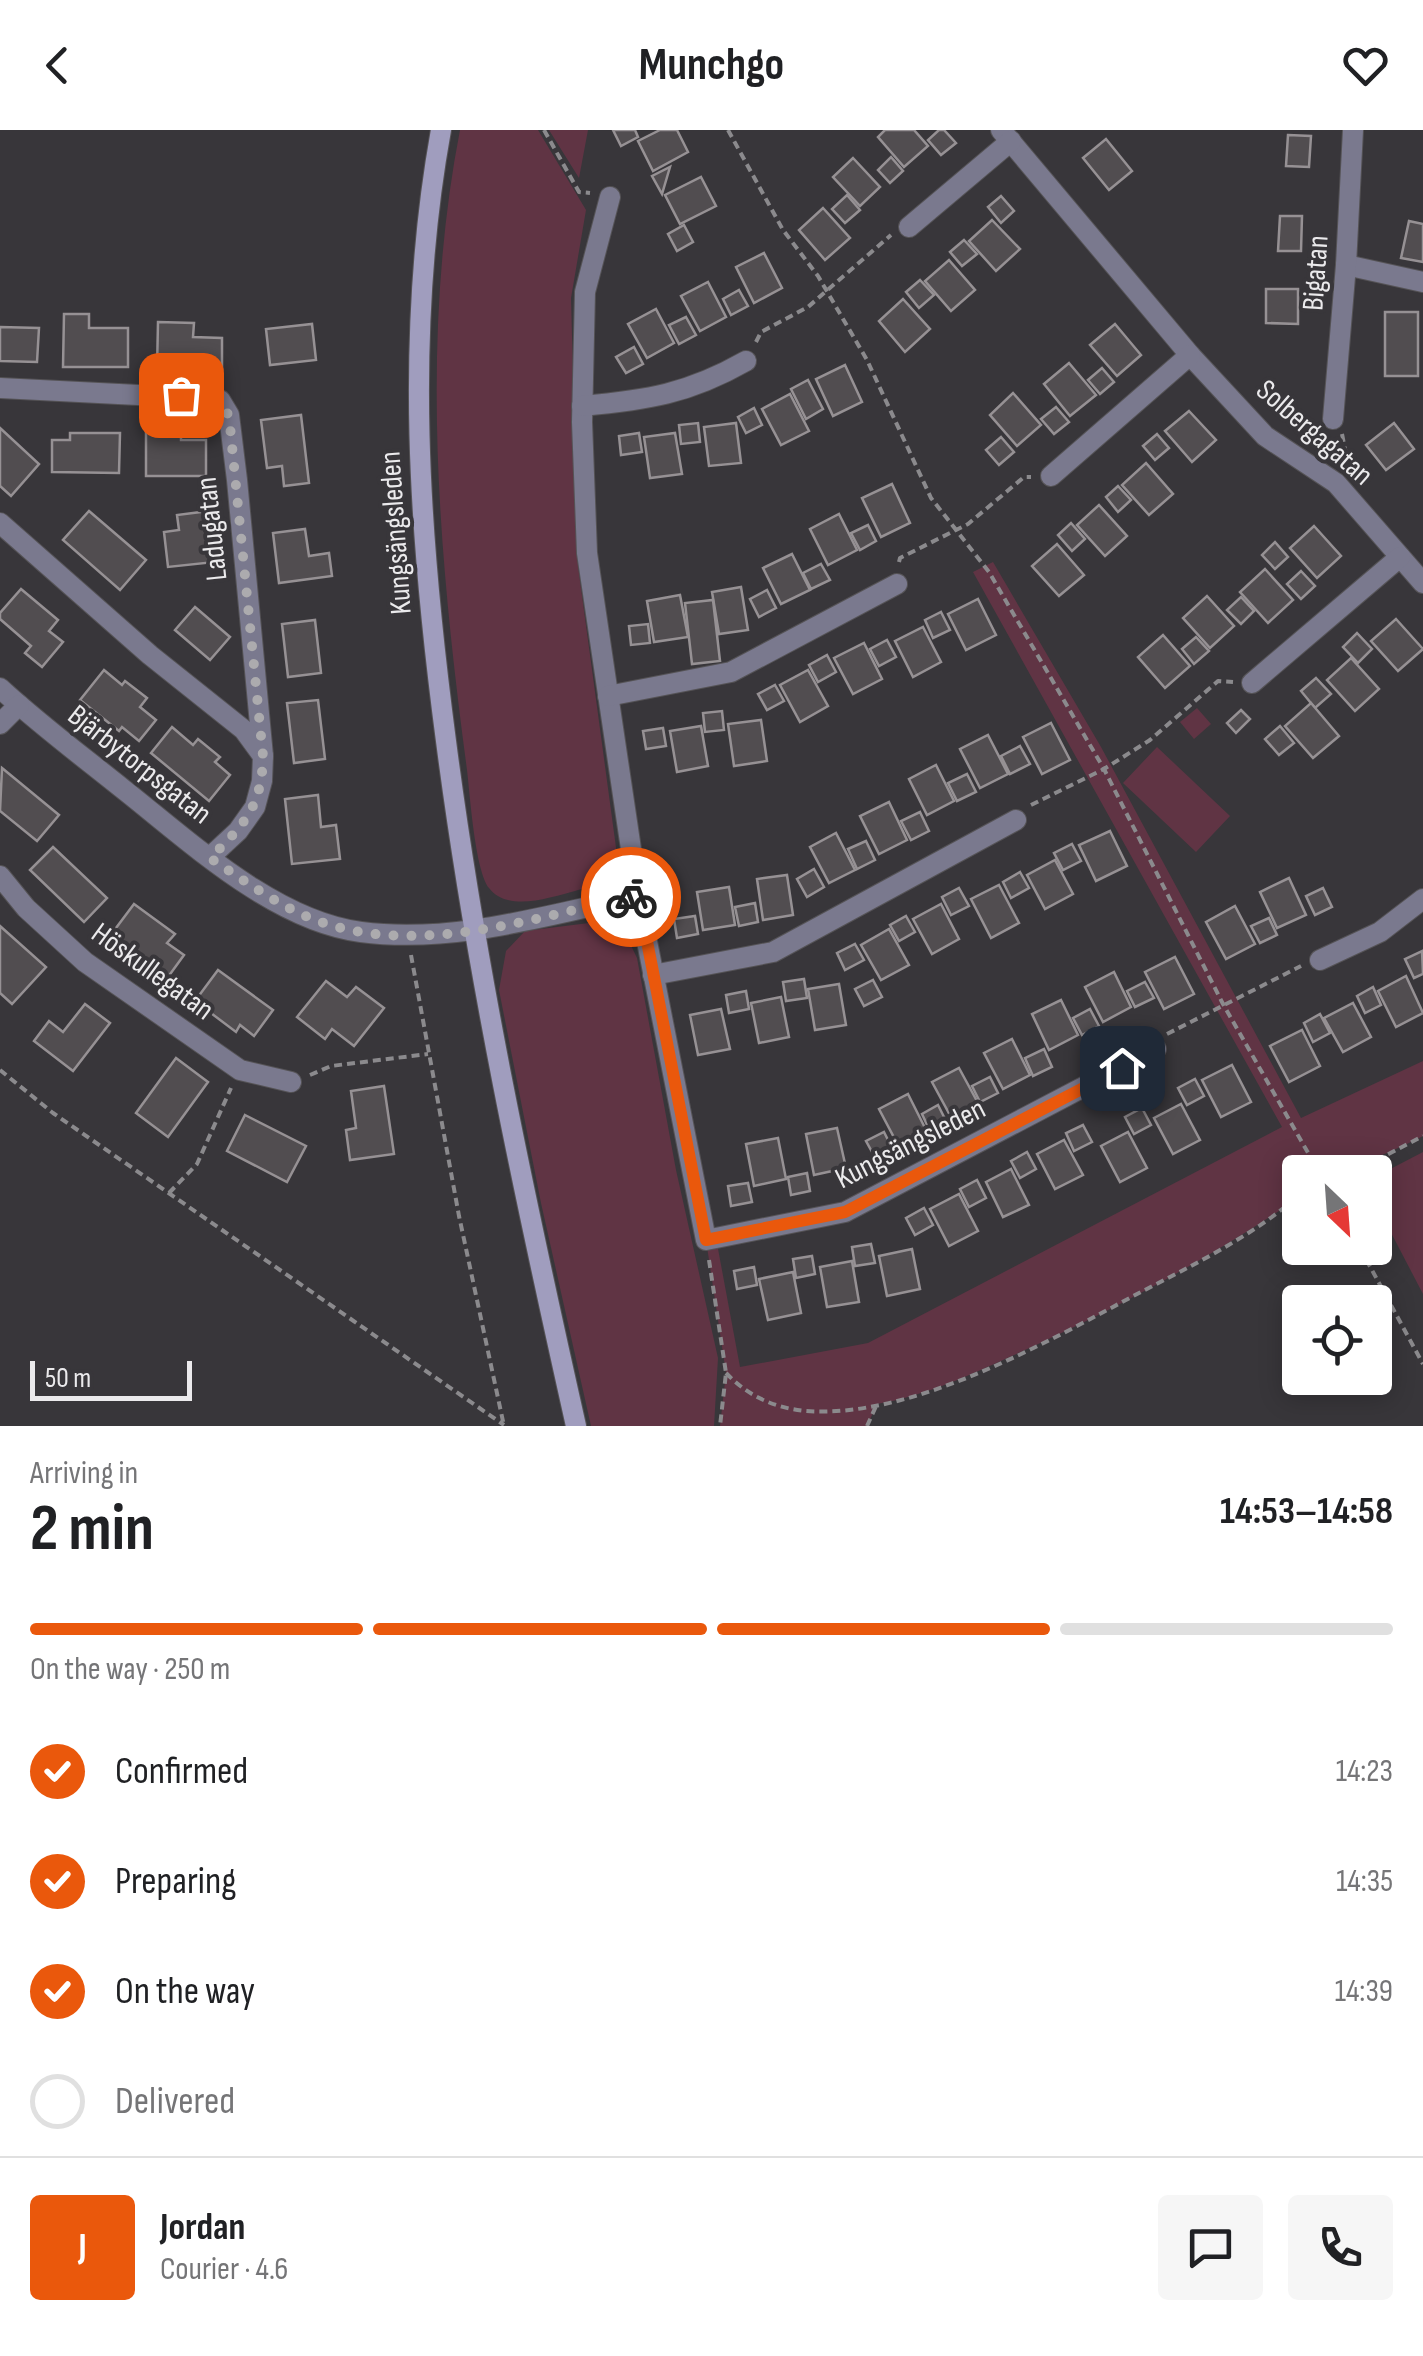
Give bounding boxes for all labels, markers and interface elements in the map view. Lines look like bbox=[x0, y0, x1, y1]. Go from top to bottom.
icon: back bbox=[30, 38, 85, 93]
text: Munchgo bbox=[639, 38, 784, 93]
icon: heart bbox=[1338, 38, 1393, 93]
street label: Bigatan bbox=[1295, 234, 1337, 312]
pin bbox=[139, 353, 224, 438]
icon: bag bbox=[154, 368, 209, 423]
street label: Solbergagatan bbox=[1249, 372, 1380, 493]
street label: Kungsängsleden bbox=[372, 450, 420, 616]
street label: Ladugatan bbox=[189, 475, 235, 583]
street label: Bjärbytorpsgatan bbox=[60, 698, 218, 832]
courier bbox=[581, 847, 681, 947]
icon: bike bbox=[604, 870, 659, 925]
street label: Höskullegatan bbox=[84, 915, 221, 1028]
pin bbox=[1080, 1026, 1165, 1111]
icon: home bbox=[1095, 1041, 1150, 1096]
street label: Kungsängsleden bbox=[829, 1091, 991, 1197]
north arrow bbox=[1282, 1155, 1392, 1265]
map controls bbox=[1282, 1155, 1392, 1395]
button: locate bbox=[1282, 1285, 1392, 1395]
scale bar bbox=[30, 1356, 192, 1400]
text: 50 m bbox=[45, 1362, 91, 1395]
text: Arriving in bbox=[30, 1454, 138, 1493]
text: 14:53–14:58 bbox=[1220, 1489, 1393, 1534]
text: 2 min bbox=[30, 1491, 154, 1569]
text: On the way · 250 m bbox=[30, 1650, 230, 1689]
icon: check bbox=[30, 1744, 85, 1799]
text: Confirmed bbox=[115, 1749, 248, 1794]
text: 14:23 bbox=[1336, 1752, 1393, 1791]
icon: check bbox=[30, 1854, 85, 1909]
text: Preparing bbox=[115, 1859, 236, 1904]
text: 14:35 bbox=[1336, 1862, 1393, 1901]
icon: check bbox=[30, 1964, 85, 2019]
text: On the way bbox=[115, 1969, 255, 2014]
text: 14:39 bbox=[1335, 1972, 1393, 2011]
text: Delivered bbox=[115, 2079, 235, 2124]
button: chat bbox=[1158, 2195, 1263, 2300]
button: phone bbox=[1288, 2195, 1393, 2300]
text: Jordan bbox=[160, 2205, 245, 2250]
text: J bbox=[78, 2225, 87, 2270]
text: Courier · 4.6 bbox=[160, 2250, 288, 2289]

